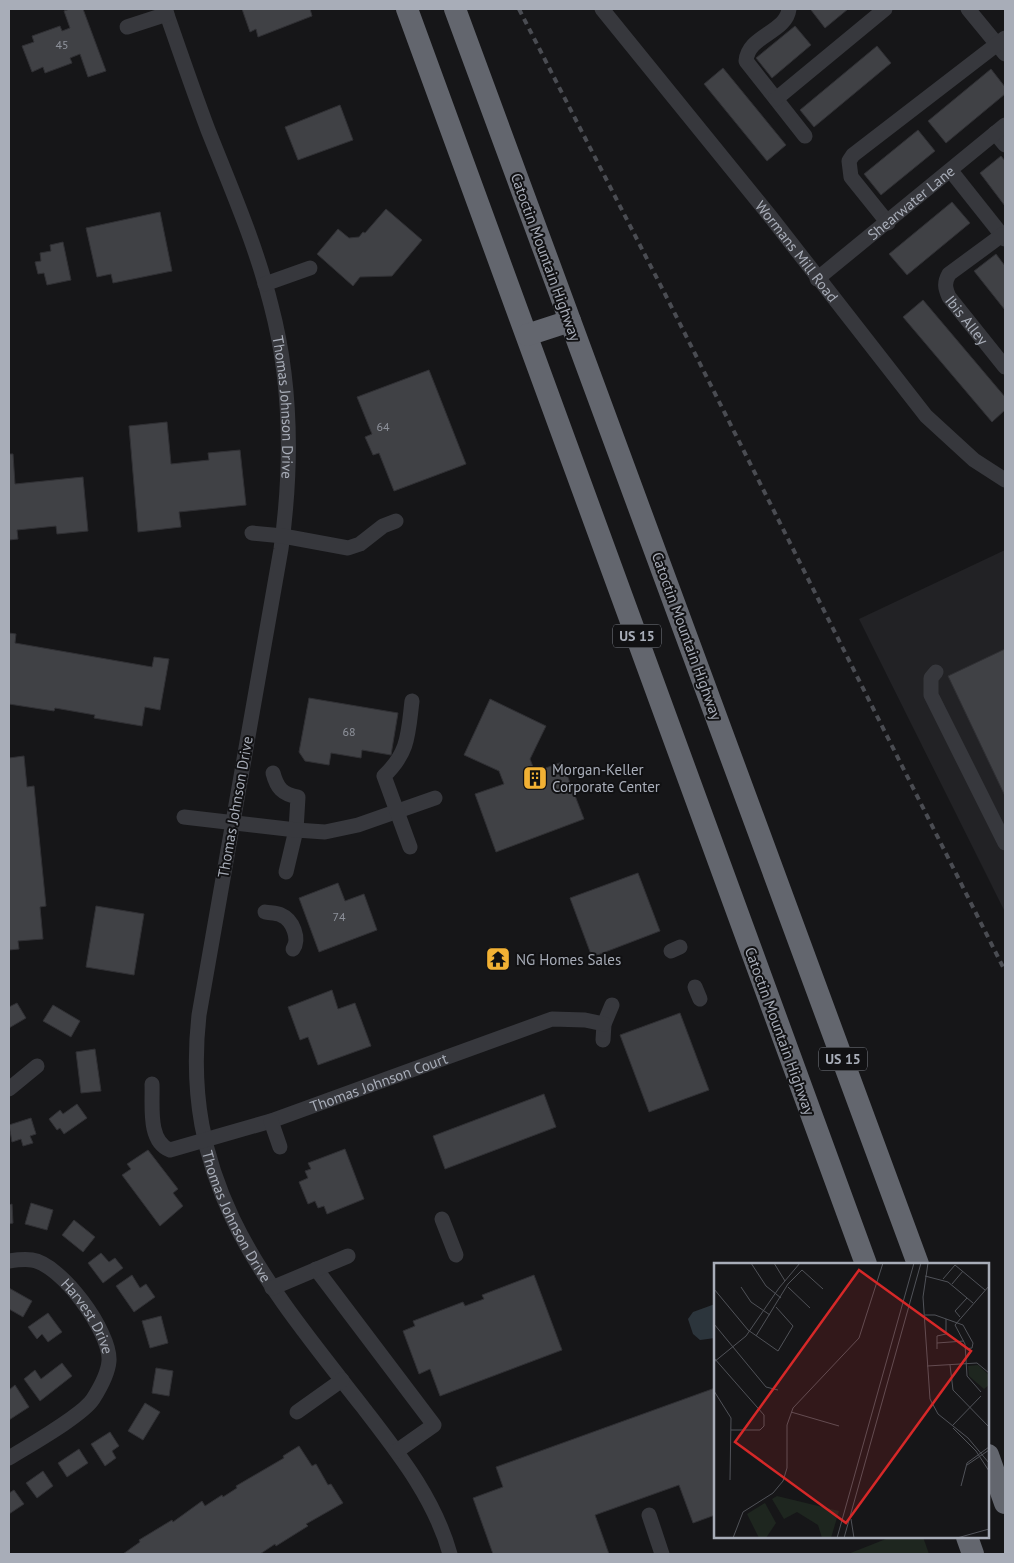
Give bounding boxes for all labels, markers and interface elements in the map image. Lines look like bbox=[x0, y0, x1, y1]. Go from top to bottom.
house number: 45 bbox=[55, 37, 69, 52]
street label: Shearwater Lane bbox=[863, 161, 958, 244]
street label: Catoctin Mountain Highway bbox=[507, 170, 585, 344]
street label: Wormans Mill Road bbox=[752, 196, 843, 306]
street label: Ibis Alley bbox=[942, 291, 993, 348]
street label: Thomas Johnson Drive bbox=[269, 334, 298, 479]
house number: 64 bbox=[376, 419, 390, 434]
street label: Catoctin Mountain Highway bbox=[648, 549, 726, 723]
road number: US 15 bbox=[613, 624, 661, 648]
house number: 68 bbox=[342, 724, 356, 739]
street label: Thomas Johnson Drive bbox=[213, 735, 257, 879]
place label: Morgan-Keller Corporate Center bbox=[552, 760, 660, 796]
building icon: Morgan-Keller Corporate Center bbox=[522, 765, 548, 791]
house number: 74 bbox=[332, 909, 346, 924]
street label: Catoctin Mountain Highway bbox=[741, 944, 819, 1118]
temple icon: NG Homes Sales bbox=[485, 946, 511, 972]
place label: NG Homes Sales bbox=[516, 950, 621, 969]
street label: Thomas Johnson Court bbox=[307, 1048, 450, 1116]
road number: US 15 bbox=[819, 1048, 867, 1070]
street label: Thomas Johnson Drive bbox=[198, 1148, 276, 1285]
inset map bbox=[714, 1263, 989, 1538]
street label: Harvest Drive bbox=[57, 1274, 118, 1356]

